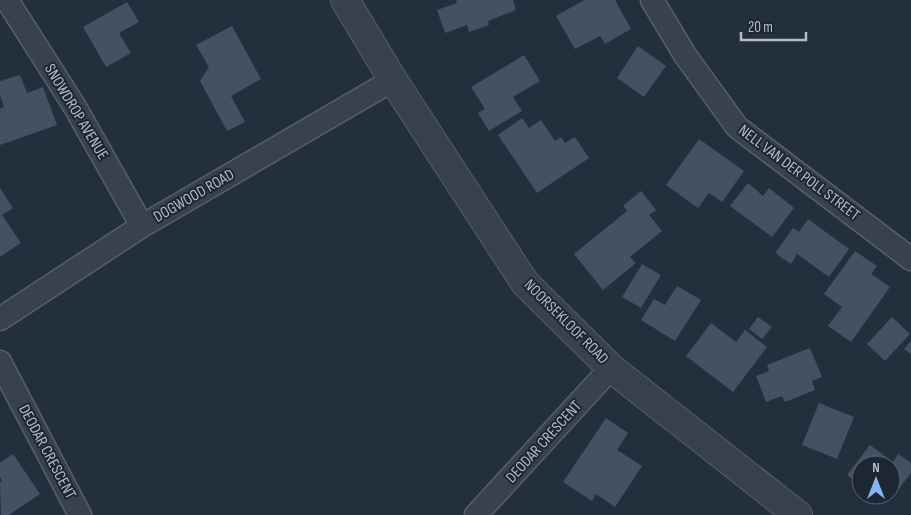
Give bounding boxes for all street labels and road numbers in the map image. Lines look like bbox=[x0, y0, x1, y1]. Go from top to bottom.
street label: SNOWDROP AVENUE bbox=[40, 61, 112, 163]
street label: NELL VAN DER POLL STREET bbox=[735, 121, 864, 225]
street label: DOGWOOD ROAD bbox=[150, 165, 238, 227]
street label: NOORSEKLOOF ROAD bbox=[520, 276, 612, 368]
street label: DEODAR CRESCENT bbox=[502, 397, 586, 487]
street label: DEODAR CRESCENT bbox=[14, 402, 80, 503]

